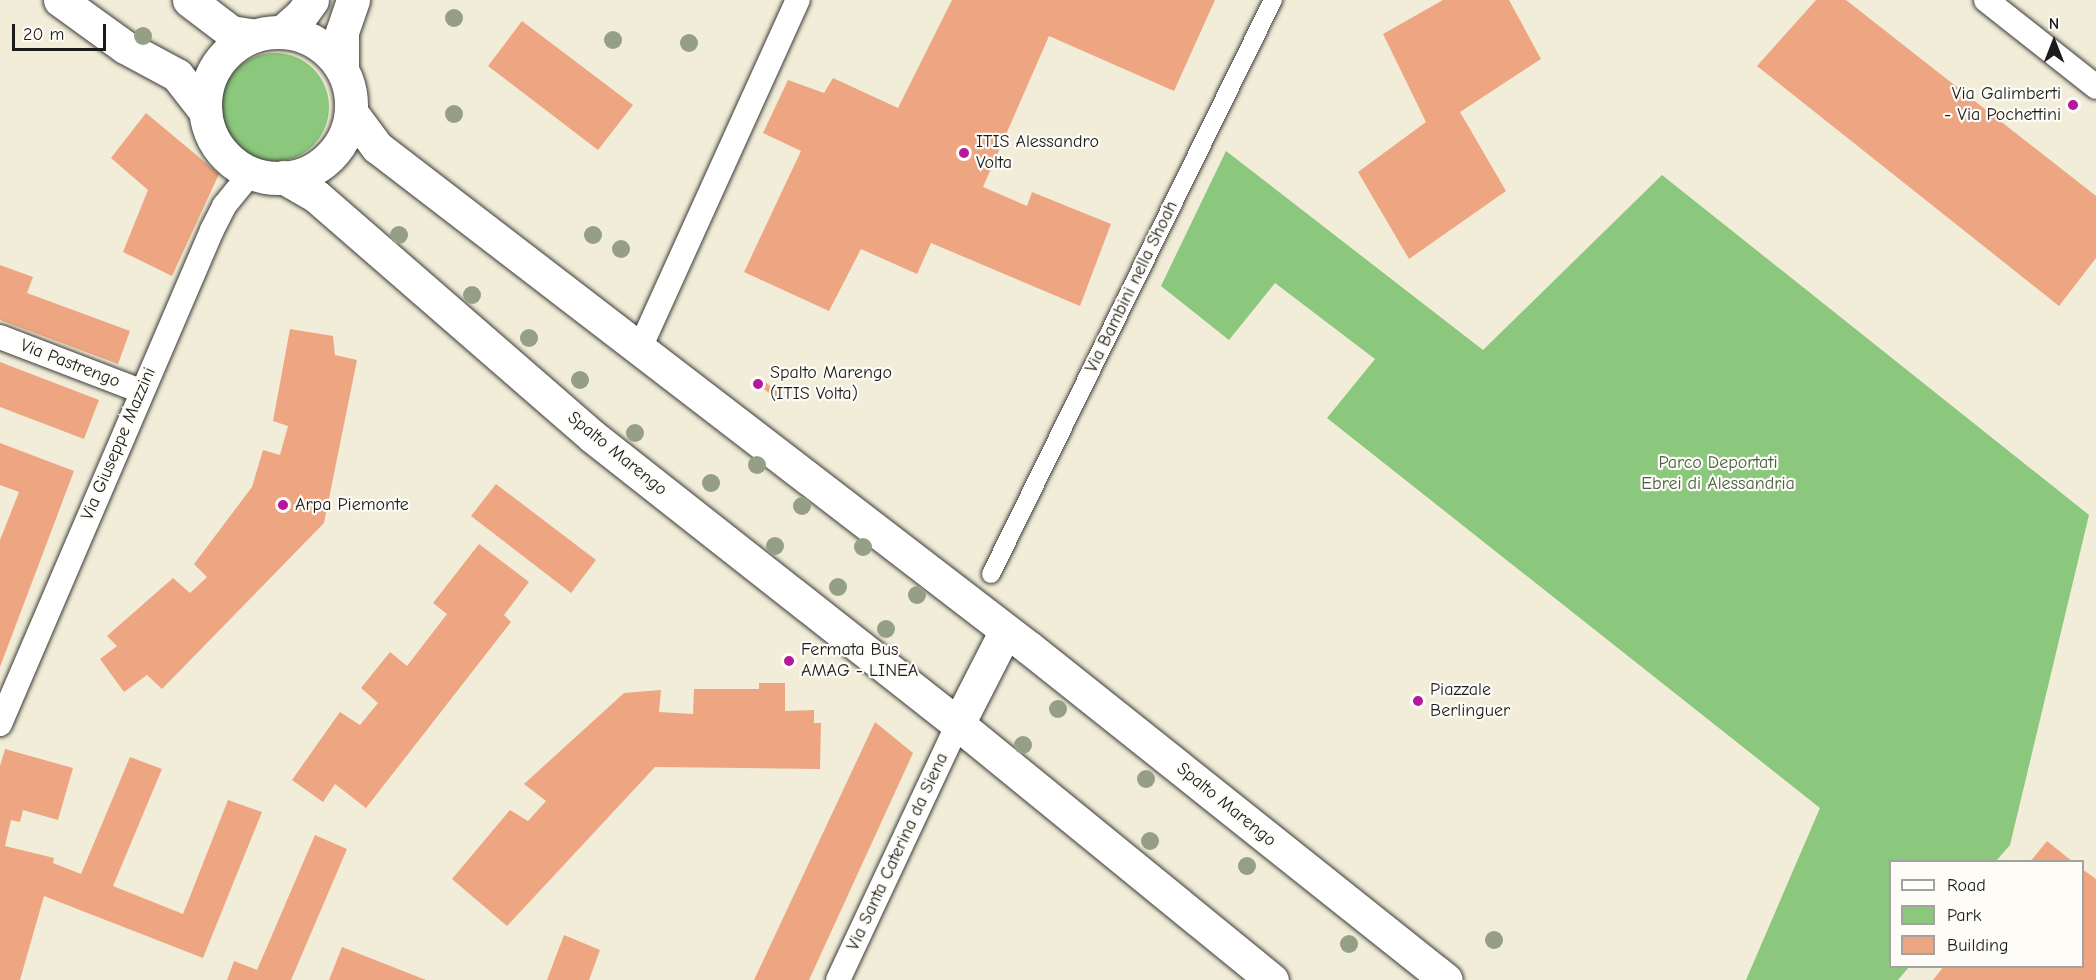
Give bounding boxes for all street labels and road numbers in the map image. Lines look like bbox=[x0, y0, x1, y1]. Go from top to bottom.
street label: Via Bambini nella Shoah bbox=[1081, 198, 1183, 376]
street label: Via Pastrengo bbox=[17, 335, 123, 393]
street label: Via Giuseppe Mazzini bbox=[77, 364, 161, 524]
street label: Spalto Marengo bbox=[563, 407, 671, 501]
street label: Via Santa Caterina da Siena bbox=[843, 750, 953, 954]
street label: Spalto Marengo bbox=[1172, 758, 1280, 852]

